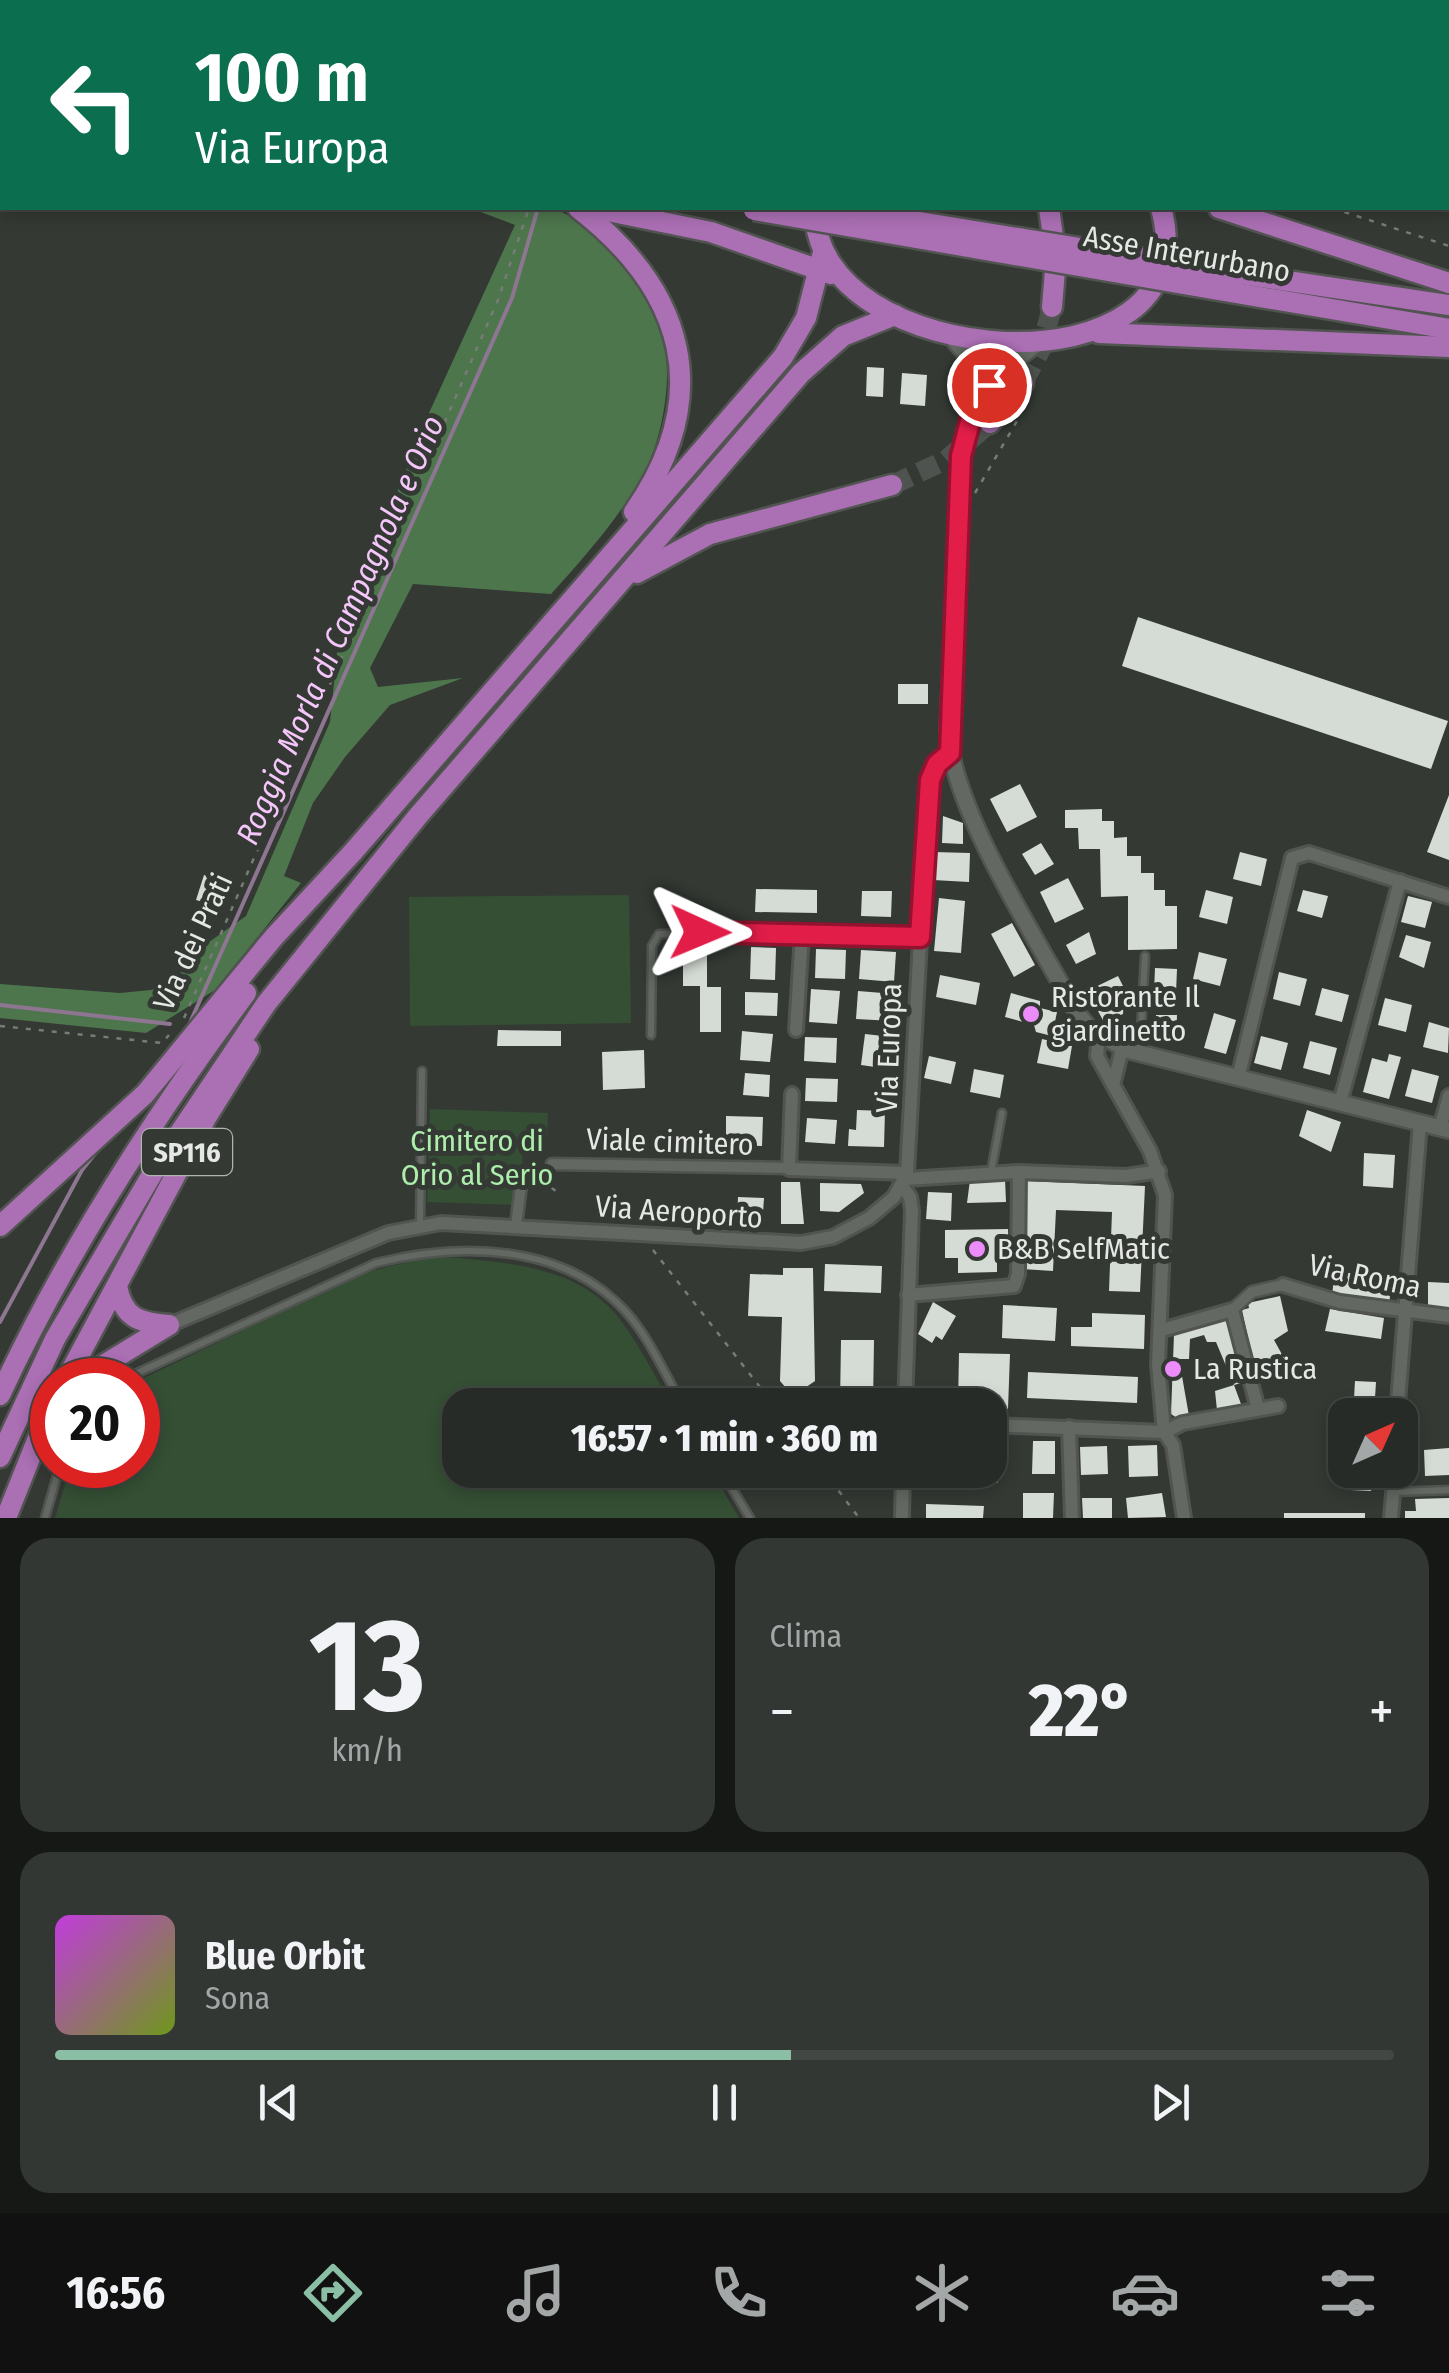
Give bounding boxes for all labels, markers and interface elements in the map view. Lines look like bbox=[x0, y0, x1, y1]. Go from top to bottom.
text: 100 m bbox=[195, 36, 369, 120]
icon: left bbox=[30, 40, 160, 170]
text: Via Europa bbox=[195, 121, 390, 175]
street label: Asse Interurbano bbox=[1081, 218, 1293, 290]
pin bbox=[947, 343, 1032, 428]
icon: arrive bbox=[962, 358, 1017, 413]
water label: Roggia Morla di Campagnola e Orio bbox=[228, 410, 452, 850]
street label: Via dei Prati bbox=[146, 868, 240, 1016]
position arrow bbox=[648, 880, 752, 984]
place label: Ristorante Il giardinetto bbox=[1051, 979, 1200, 1049]
street label: Via Europa bbox=[869, 983, 909, 1113]
marker: Ristorante Il giardinetto bbox=[1020, 1003, 1042, 1025]
street label: Viale cimitero bbox=[586, 1121, 754, 1163]
park label: Cimitero di Orio al Serio bbox=[401, 1123, 553, 1193]
road number: SP116 bbox=[142, 1129, 232, 1175]
street label: Via Aeroporto bbox=[594, 1188, 764, 1236]
place label: B&B SelfMatic bbox=[997, 1231, 1170, 1267]
marker: B&B SelfMatic bbox=[966, 1238, 988, 1260]
street label: Via Roma bbox=[1305, 1247, 1425, 1305]
place label: La Rustica bbox=[1193, 1351, 1317, 1387]
speed limit sign: 20 bbox=[30, 1358, 160, 1488]
marker: La Rustica bbox=[1162, 1358, 1184, 1380]
north arrow bbox=[1328, 1398, 1418, 1488]
map controls bbox=[1328, 1398, 1418, 1488]
text: 16:57 · 1 min · 360 m bbox=[571, 1415, 878, 1461]
text: 13 bbox=[309, 1588, 425, 1744]
text: Clima bbox=[770, 1617, 842, 1655]
text: 22° bbox=[1029, 1666, 1134, 1756]
text: − bbox=[770, 1679, 794, 1745]
text: + bbox=[1369, 1679, 1394, 1745]
text: km/h bbox=[332, 1731, 403, 1769]
text: Blue Orbit bbox=[205, 1933, 365, 1979]
text: Sona bbox=[205, 1979, 270, 2017]
icon: previous bbox=[251, 2075, 306, 2130]
icon: pause bbox=[697, 2075, 752, 2130]
icon: next bbox=[1143, 2075, 1198, 2130]
icon: directions bbox=[298, 2258, 368, 2328]
icon: music bbox=[501, 2258, 571, 2328]
icon: phone bbox=[704, 2258, 774, 2328]
icon: climate bbox=[907, 2258, 977, 2328]
icon: car bbox=[1110, 2258, 1180, 2328]
icon: filters bbox=[1313, 2258, 1383, 2328]
text: 16:56 bbox=[66, 2266, 165, 2320]

